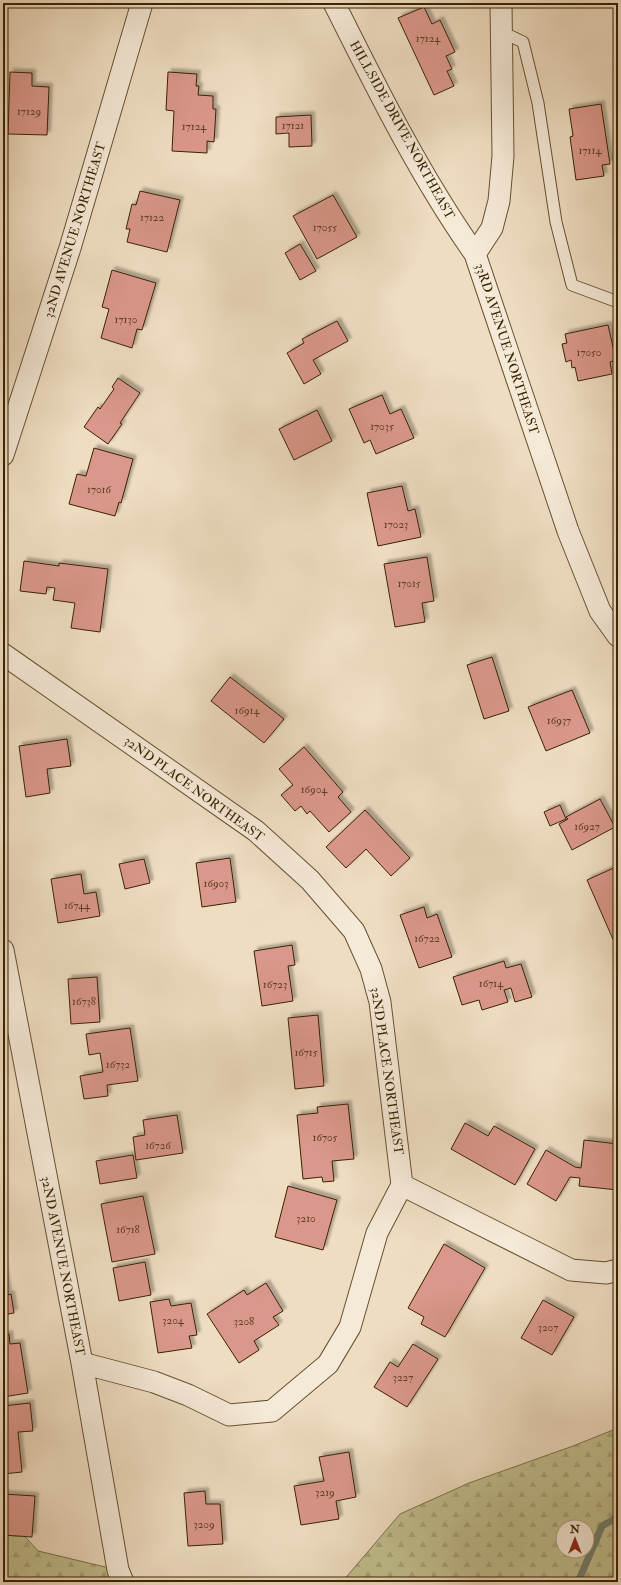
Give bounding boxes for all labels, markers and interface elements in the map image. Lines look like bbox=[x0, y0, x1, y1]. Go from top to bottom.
house number: 17124 bbox=[416, 32, 441, 45]
street label: HILLSIDE DRIVE NORTHEAST bbox=[346, 38, 458, 222]
house number: 17129 bbox=[17, 105, 41, 118]
house number: 17121 bbox=[282, 119, 304, 132]
house number: 17124 bbox=[182, 120, 207, 133]
street label: 32ND AVENUE NORTHEAST bbox=[41, 140, 109, 320]
house number: 17114 bbox=[579, 144, 602, 157]
house number: 17122 bbox=[140, 211, 164, 224]
house number: 17055 bbox=[313, 221, 337, 234]
street label: 33RD AVENUE NORTHEAST bbox=[472, 261, 542, 437]
house number: 17130 bbox=[115, 313, 138, 326]
house number: 17050 bbox=[577, 346, 602, 359]
house number: 17035 bbox=[370, 420, 394, 433]
house number: 17016 bbox=[87, 483, 112, 496]
house number: 17023 bbox=[384, 518, 408, 531]
house number: 17015 bbox=[397, 577, 421, 590]
house number: 16914 bbox=[235, 704, 261, 717]
house number: 16937 bbox=[547, 714, 571, 727]
street label: 32ND PLACE NORTHEAST bbox=[121, 733, 267, 845]
house number: 16904 bbox=[301, 783, 328, 796]
house number: 16927 bbox=[574, 820, 600, 833]
house number: 16903 bbox=[204, 877, 228, 890]
house number: 16744 bbox=[64, 899, 91, 912]
house number: 16722 bbox=[414, 932, 440, 945]
house number: 16714 bbox=[479, 977, 504, 990]
house number: 16723 bbox=[263, 978, 287, 991]
street label: 32ND PLACE NORTHEAST bbox=[367, 986, 407, 1156]
house number: 16738 bbox=[72, 995, 96, 1008]
house number: 16715 bbox=[294, 1046, 318, 1059]
house number: 16732 bbox=[106, 1058, 131, 1071]
house number: 16705 bbox=[313, 1131, 338, 1144]
house number: 16726 bbox=[145, 1139, 172, 1152]
street label: 32ND AVENUE NORTHEAST bbox=[38, 1175, 88, 1358]
house number: 3210 bbox=[296, 1212, 316, 1225]
house number: 16718 bbox=[116, 1223, 140, 1236]
house number: 3204 bbox=[162, 1314, 185, 1327]
house number: 3208 bbox=[234, 1315, 254, 1328]
house number: 3207 bbox=[538, 1321, 558, 1334]
house number: 3227 bbox=[393, 1371, 413, 1384]
house number: 3219 bbox=[315, 1486, 335, 1499]
house number: 3209 bbox=[193, 1518, 215, 1531]
north arrow bbox=[555, 1519, 595, 1559]
text: N bbox=[569, 1523, 581, 1536]

